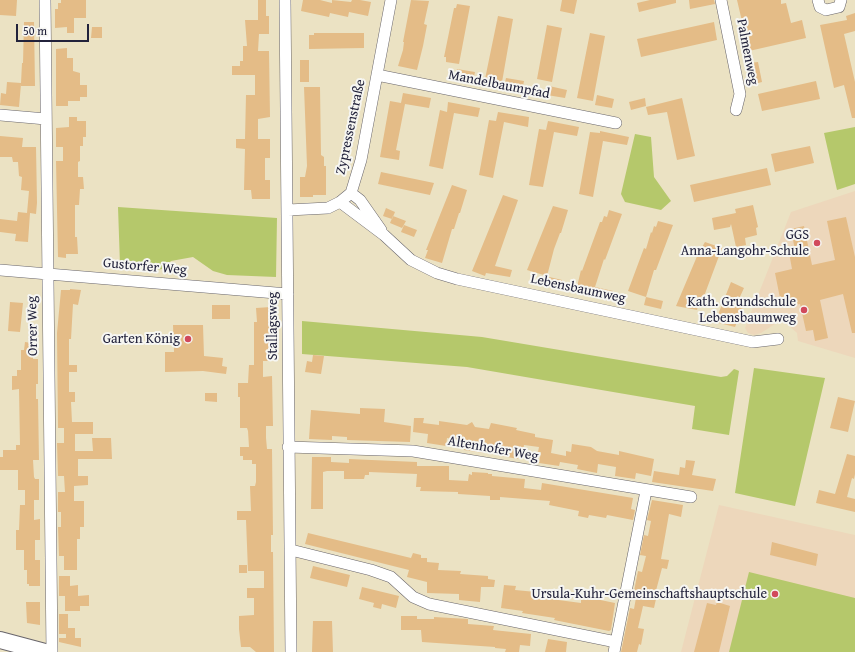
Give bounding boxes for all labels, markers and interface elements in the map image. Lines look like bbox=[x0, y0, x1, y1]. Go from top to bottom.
scale bar bbox=[18, 16, 91, 42]
street label: Palmenweg bbox=[732, 17, 762, 87]
text: 50 m bbox=[23, 22, 47, 39]
street label: Mandelbaumpfad bbox=[447, 67, 551, 103]
street label: Zypressenstraße bbox=[333, 78, 369, 176]
place label: GGS Anna-Langohr-Schule bbox=[681, 227, 809, 260]
marker: GGS Anna-Langohr-Schule bbox=[812, 238, 822, 248]
street label: Gustorfer Weg bbox=[102, 255, 188, 279]
street label: Lebensbaumweg bbox=[529, 271, 627, 307]
street label: Stallagsweg bbox=[265, 292, 281, 360]
place label: Kath. Grundschule Lebensbaumweg bbox=[687, 294, 796, 326]
street label: Orrer Weg bbox=[24, 296, 42, 356]
marker: Kath. Grundschule Lebensbaumweg bbox=[799, 305, 809, 315]
place label: Garten König bbox=[103, 331, 180, 347]
marker: Garten König bbox=[183, 334, 193, 344]
street label: Altenhofer Weg bbox=[446, 433, 540, 465]
place label: Ursula-Kuhr-Gemeinschaftshauptschule bbox=[532, 586, 767, 602]
marker: Ursula-Kuhr-Gemeinschaftshauptschule bbox=[770, 589, 780, 599]

